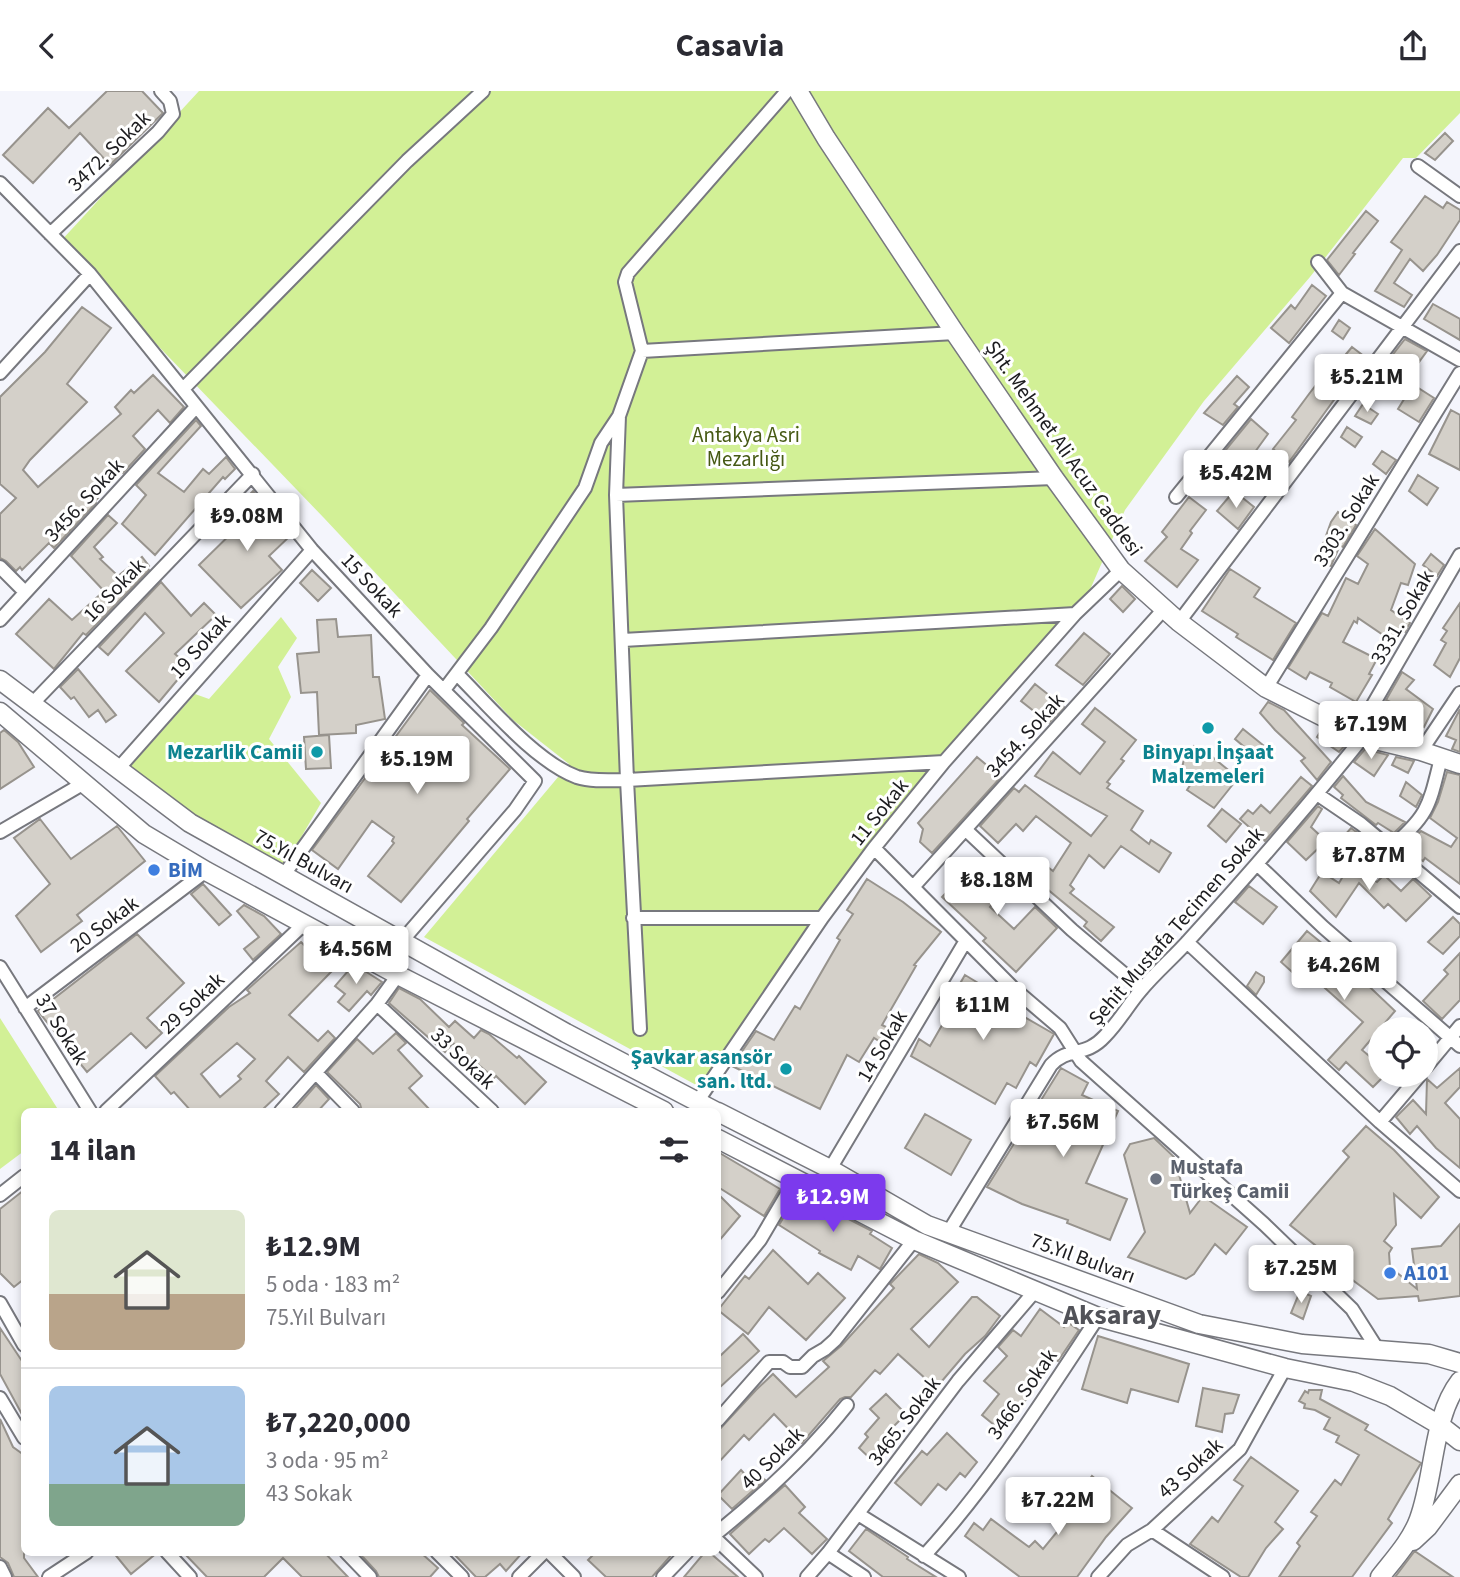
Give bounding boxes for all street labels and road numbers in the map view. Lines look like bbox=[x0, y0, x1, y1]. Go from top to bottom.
street label: 3472. Sokak bbox=[61, 103, 158, 198]
street label: Şht. Mehmet Ali Acuz Caddesi bbox=[978, 334, 1150, 562]
street label: 3456. Sokak bbox=[37, 451, 131, 549]
street label: 3303. Sokak bbox=[1305, 467, 1387, 572]
street label: 15 Sokak bbox=[334, 546, 410, 624]
street label: 16 Sokak bbox=[76, 551, 153, 629]
street label: 3331. Sokak bbox=[1363, 564, 1442, 670]
street label: 19 Sokak bbox=[162, 606, 238, 685]
street label: 3454. Sokak bbox=[979, 686, 1072, 784]
street label: 11 Sokak bbox=[843, 771, 916, 852]
street label: Şehit Mustafa Tecimen Sokak bbox=[1081, 820, 1271, 1032]
street label: 75.Yıl Bulvarı bbox=[249, 821, 359, 901]
street label: 20 Sokak bbox=[63, 888, 145, 960]
street label: 29 Sokak bbox=[153, 965, 231, 1041]
street label: 37 Sokak bbox=[28, 988, 96, 1071]
street label: 14 Sokak bbox=[849, 1004, 915, 1088]
street label: 33 Sokak bbox=[424, 1020, 502, 1096]
street label: 75.Yıl Bulvarı bbox=[1026, 1225, 1140, 1291]
street label: 3466. Sokak bbox=[980, 1342, 1065, 1446]
street label: 3465. Sokak bbox=[860, 1370, 948, 1472]
street label: 40 Sokak bbox=[734, 1419, 811, 1496]
street label: 43 Sokak bbox=[1151, 1430, 1230, 1506]

